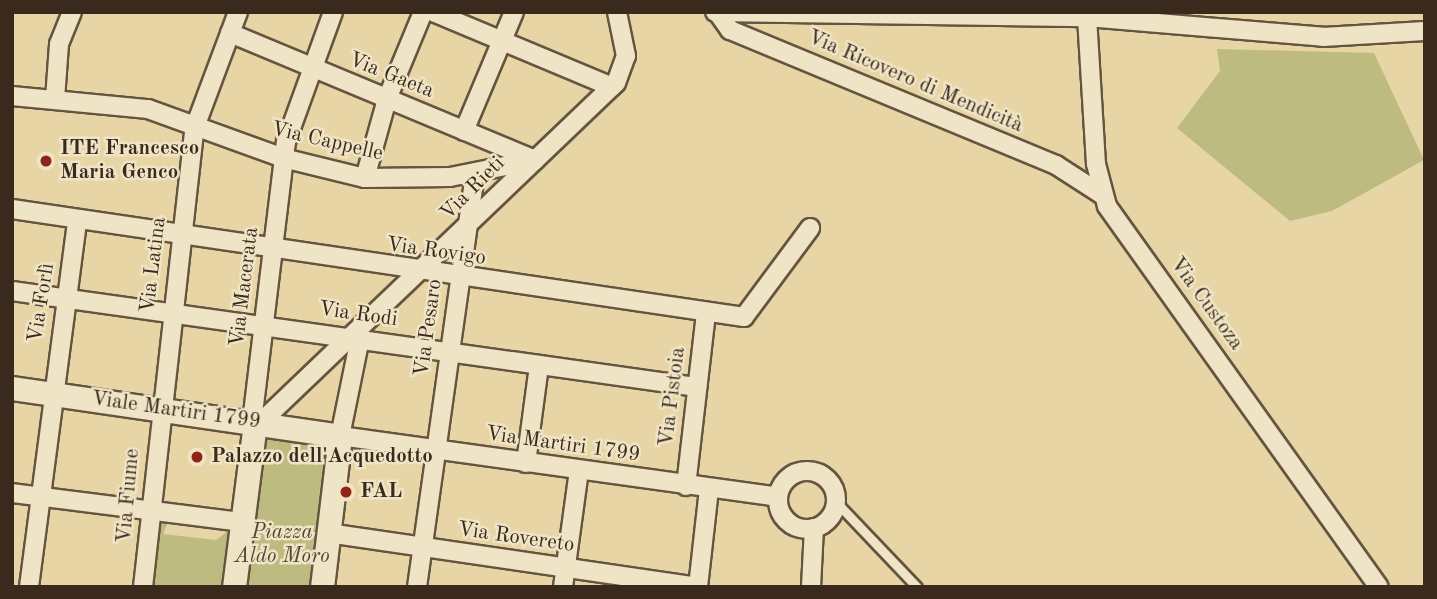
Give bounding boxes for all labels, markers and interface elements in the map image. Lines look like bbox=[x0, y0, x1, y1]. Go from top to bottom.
street label: Via Ricovero di Mendicità bbox=[803, 25, 1027, 139]
street label: Via Gaeta bbox=[345, 47, 437, 105]
street label: Via Cappelle bbox=[269, 117, 385, 167]
place label: ITE Francesco Maria Genco bbox=[60, 136, 199, 186]
street label: Via Rieti bbox=[436, 152, 510, 226]
marker: ITE Francesco Maria Genco bbox=[38, 153, 54, 169]
street label: Via Latina bbox=[136, 216, 172, 314]
street label: Via Macerata bbox=[225, 226, 265, 348]
street label: Via Rovigo bbox=[385, 233, 487, 271]
street label: Via Custoza bbox=[1164, 253, 1248, 355]
street label: Via Forlì bbox=[23, 261, 61, 345]
street label: Via Pesaro bbox=[410, 277, 448, 379]
street label: Via Rodi bbox=[317, 297, 399, 333]
street label: Via Pistoia bbox=[654, 346, 692, 448]
street label: Viale Martiri 1799 bbox=[90, 387, 262, 435]
street label: Via Martiri 1799 bbox=[484, 422, 642, 468]
place label: Palazzo dell'Acquedotto bbox=[211, 444, 433, 470]
street label: Via Fiume bbox=[112, 448, 146, 544]
marker: Palazzo dell'Acquedotto bbox=[189, 449, 205, 465]
place label: FAL bbox=[360, 479, 402, 505]
marker: FAL bbox=[338, 484, 354, 500]
street label: Via Rovereto bbox=[456, 517, 576, 559]
park label: Piazza Aldo Moro bbox=[234, 520, 330, 570]

